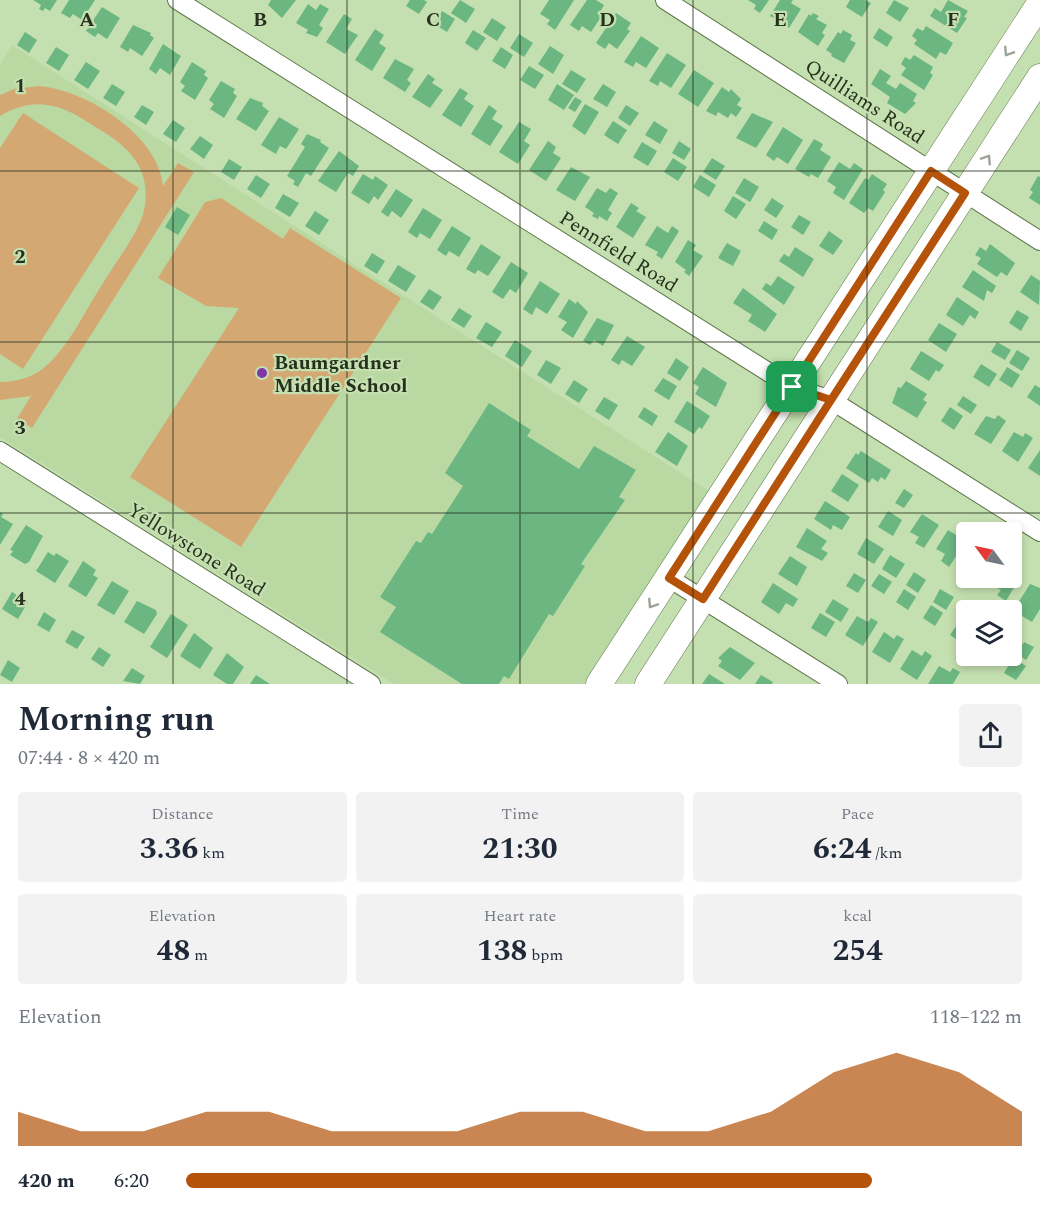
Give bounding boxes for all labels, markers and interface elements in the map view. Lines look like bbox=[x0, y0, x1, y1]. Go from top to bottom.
text: A bbox=[79, 5, 95, 35]
text: B bbox=[253, 5, 267, 35]
text: C bbox=[426, 5, 440, 35]
text: D bbox=[599, 5, 615, 35]
text: E bbox=[773, 5, 787, 35]
text: F bbox=[947, 5, 959, 35]
one-way arrow bbox=[1004, 45, 1015, 56]
street label: Quilliams Road bbox=[799, 52, 930, 152]
text: 1 bbox=[14, 71, 26, 101]
one-way arrow bbox=[980, 154, 991, 165]
street label: Pennfield Road bbox=[553, 203, 684, 300]
text: 2 bbox=[14, 242, 26, 272]
place label: Baumgardner Middle School bbox=[274, 348, 408, 401]
pin bbox=[766, 361, 817, 412]
marker: Baumgardner Middle School bbox=[255, 366, 269, 380]
icon: arrive bbox=[775, 370, 808, 403]
text: 3 bbox=[14, 413, 26, 443]
street label: Yellowstone Road bbox=[122, 495, 271, 604]
north arrow bbox=[956, 522, 1022, 588]
map controls bbox=[956, 522, 1022, 666]
text: 4 bbox=[14, 584, 26, 614]
one-way arrow bbox=[648, 597, 659, 608]
button: layers bbox=[956, 600, 1022, 666]
text: Morning run bbox=[18, 695, 215, 745]
button: share bbox=[959, 704, 1022, 767]
text: 07:44 · 8 × 420 m bbox=[18, 743, 160, 773]
text: Distance bbox=[151, 802, 214, 826]
text: Time bbox=[501, 802, 539, 826]
text: Pace bbox=[841, 802, 874, 826]
text: 3.36 bbox=[140, 826, 198, 872]
text: 21:30 bbox=[482, 826, 558, 872]
text: 6:24 bbox=[813, 826, 872, 872]
text: km bbox=[198, 841, 225, 865]
text: /km bbox=[872, 841, 902, 865]
text: Elevation bbox=[149, 904, 216, 928]
text: Heart rate bbox=[484, 904, 556, 928]
text: kcal bbox=[843, 904, 872, 928]
text: 48 bbox=[157, 928, 190, 974]
text: 138 bbox=[477, 928, 527, 974]
text: 254 bbox=[832, 928, 883, 974]
text: m bbox=[190, 943, 208, 967]
text: bpm bbox=[527, 943, 563, 967]
text: Elevation bbox=[18, 1002, 102, 1032]
text: 118–122 m bbox=[930, 1002, 1022, 1032]
text: 420 m bbox=[18, 1166, 75, 1196]
text: 6:20 bbox=[114, 1166, 149, 1196]

